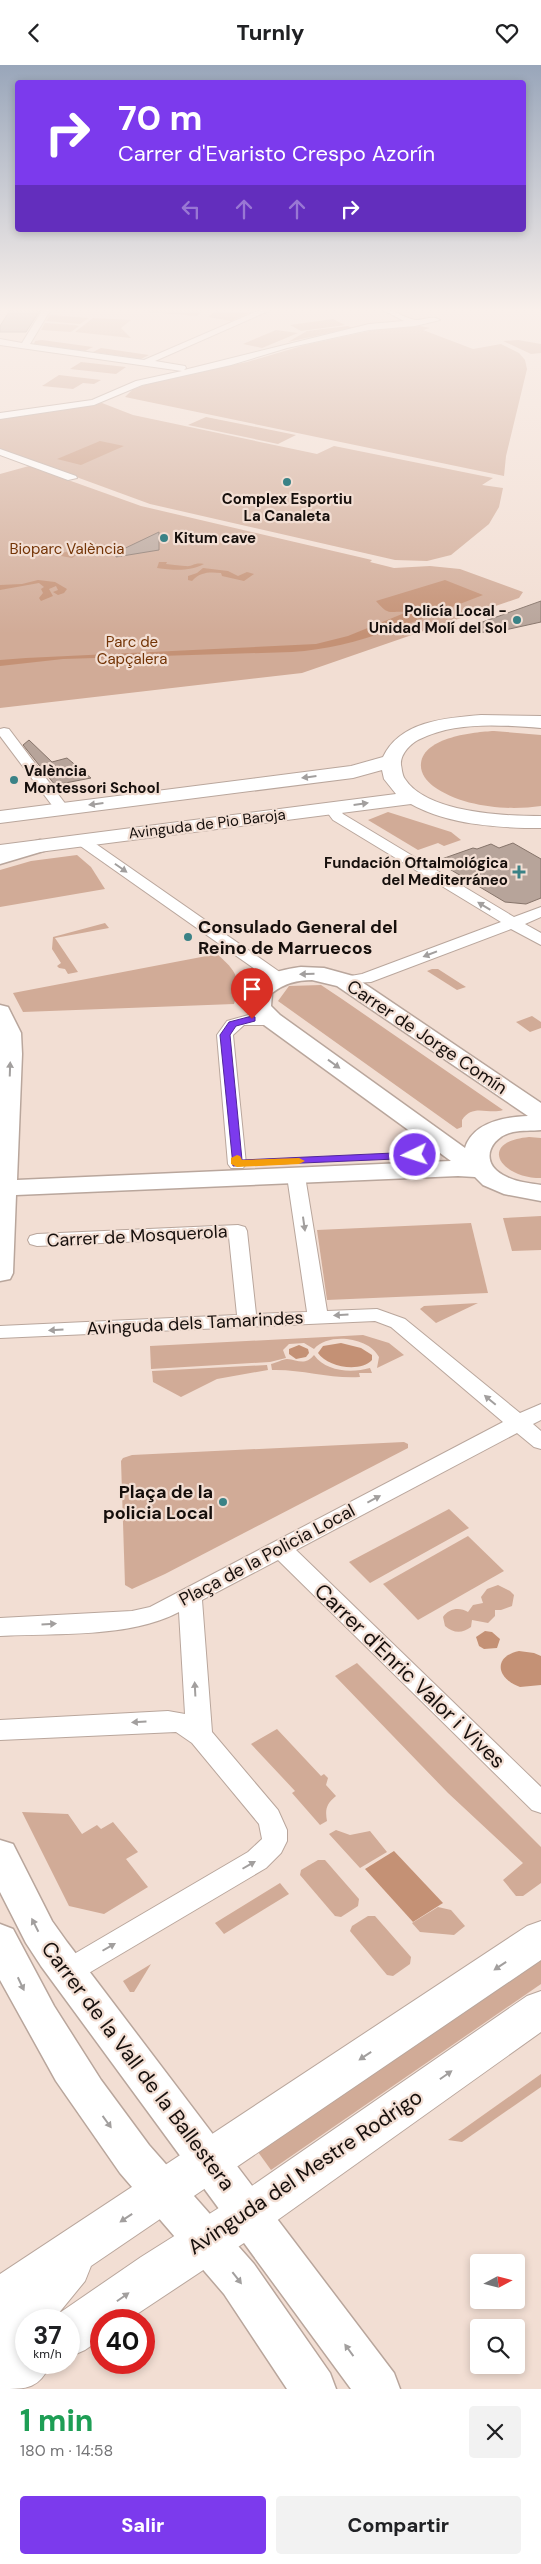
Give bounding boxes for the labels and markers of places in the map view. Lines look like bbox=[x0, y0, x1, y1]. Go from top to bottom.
marker: Complex Esportiu La Canaleta bbox=[281, 476, 293, 488]
place label: Complex Esportiu La Canaleta bbox=[222, 489, 352, 526]
place label: Kitum cave bbox=[174, 528, 256, 548]
marker: Kitum cave bbox=[158, 532, 170, 544]
place label: Policía Local - Unidad Molí del Sol bbox=[369, 601, 507, 638]
marker: Policía Local - Unidad Molí del Sol bbox=[511, 614, 523, 626]
place label: València Montessori School bbox=[24, 761, 160, 798]
marker: València Montessori School bbox=[8, 774, 20, 786]
place label: Fundación Oftalmológica del Mediterráneo bbox=[324, 853, 508, 890]
marker: Fundación Oftalmológica del Mediterráneo bbox=[512, 865, 526, 879]
place label: Consulado General del Reino de Marruecos bbox=[198, 915, 398, 960]
marker: Consulado General del Reino de Marruecos bbox=[182, 931, 194, 943]
pin bbox=[231, 968, 273, 1019]
place label: Plaça de la policia Local bbox=[103, 1480, 213, 1525]
marker: Plaça de la policia Local bbox=[217, 1496, 229, 1508]

